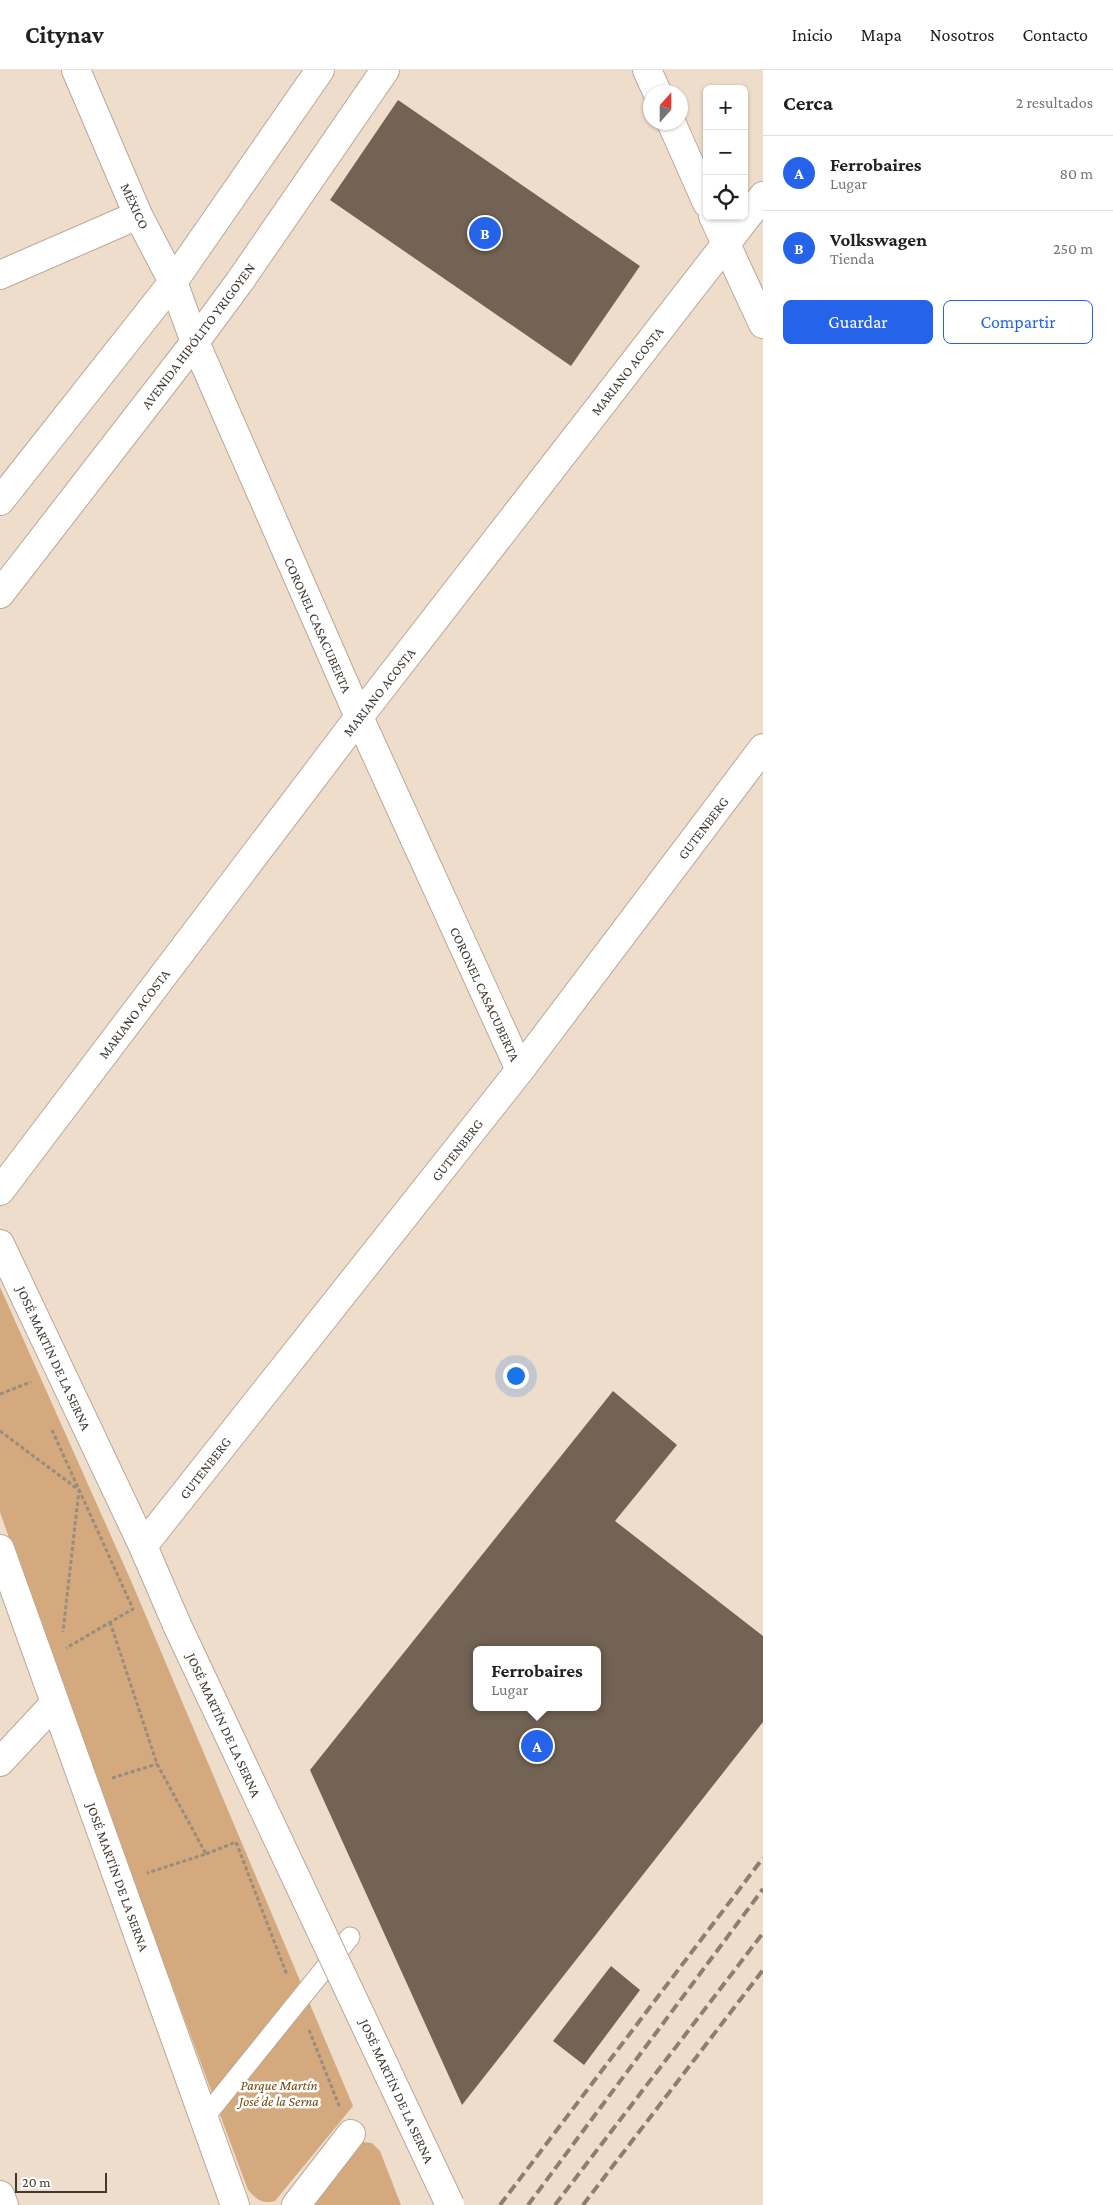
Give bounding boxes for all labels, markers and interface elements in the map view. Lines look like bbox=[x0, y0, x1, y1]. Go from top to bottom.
text: Citynav bbox=[25, 21, 104, 48]
text: Inicio bbox=[792, 25, 833, 45]
text: Mapa bbox=[861, 25, 902, 45]
text: Nosotros bbox=[930, 25, 994, 45]
text: Contacto bbox=[1022, 25, 1088, 45]
north arrow bbox=[643, 85, 688, 130]
map controls bbox=[703, 85, 748, 220]
button: + bbox=[703, 85, 748, 130]
text: Cerca bbox=[783, 91, 833, 115]
text: 2 resultados bbox=[1016, 94, 1093, 111]
button: − bbox=[703, 130, 748, 175]
text: Ferrobaires bbox=[830, 154, 922, 175]
text: A bbox=[794, 165, 804, 182]
text: 80 m bbox=[1059, 165, 1093, 182]
button: locate bbox=[703, 175, 748, 220]
text: Lugar bbox=[830, 175, 867, 192]
street label: MÉXICO bbox=[117, 180, 153, 232]
pin: B bbox=[469, 214, 501, 252]
text: Volkswagen bbox=[830, 229, 927, 250]
text: B bbox=[794, 240, 804, 257]
text: 250 m bbox=[1053, 240, 1093, 257]
text: Tienda bbox=[830, 250, 874, 267]
street label: AVENIDA HIPÓLITO YRIGOYEN bbox=[138, 260, 258, 412]
button: Guardar bbox=[783, 300, 933, 344]
button: Compartir bbox=[943, 300, 1093, 344]
street label: MARIANO ACOSTA bbox=[588, 324, 667, 418]
street label: CORONEL CASACUBERTA bbox=[281, 555, 355, 695]
street label: MARIANO ACOSTA bbox=[340, 645, 419, 739]
street label: GUTENBERG bbox=[674, 793, 732, 862]
street label: CORONEL CASACUBERTA bbox=[447, 924, 523, 1064]
street label: MARIANO ACOSTA bbox=[95, 966, 173, 1062]
street label: GUTENBERG bbox=[428, 1116, 486, 1184]
street label: JOSÉ MARTÍN DE LA SERNA bbox=[13, 1282, 94, 1433]
your location bbox=[503, 1363, 529, 1389]
street label: GUTENBERG bbox=[176, 1434, 234, 1502]
popup bbox=[473, 1646, 601, 1711]
street label: JOSÉ MARTÍN DE LA SERNA bbox=[183, 1649, 264, 1800]
text: Ferrobaires bbox=[491, 1660, 583, 1681]
text: Lugar bbox=[491, 1681, 528, 1698]
pin: A bbox=[521, 1727, 553, 1765]
street label: JOSÉ MARTÍN DE LA SERNA bbox=[83, 1799, 152, 1954]
street label: JOSÉ MARTÍN DE LA SERNA bbox=[356, 2015, 437, 2166]
park label: Parque Martín José de la Serna bbox=[236, 2077, 319, 2109]
scale bar bbox=[15, 2170, 108, 2193]
text: 20 m bbox=[22, 2174, 50, 2190]

